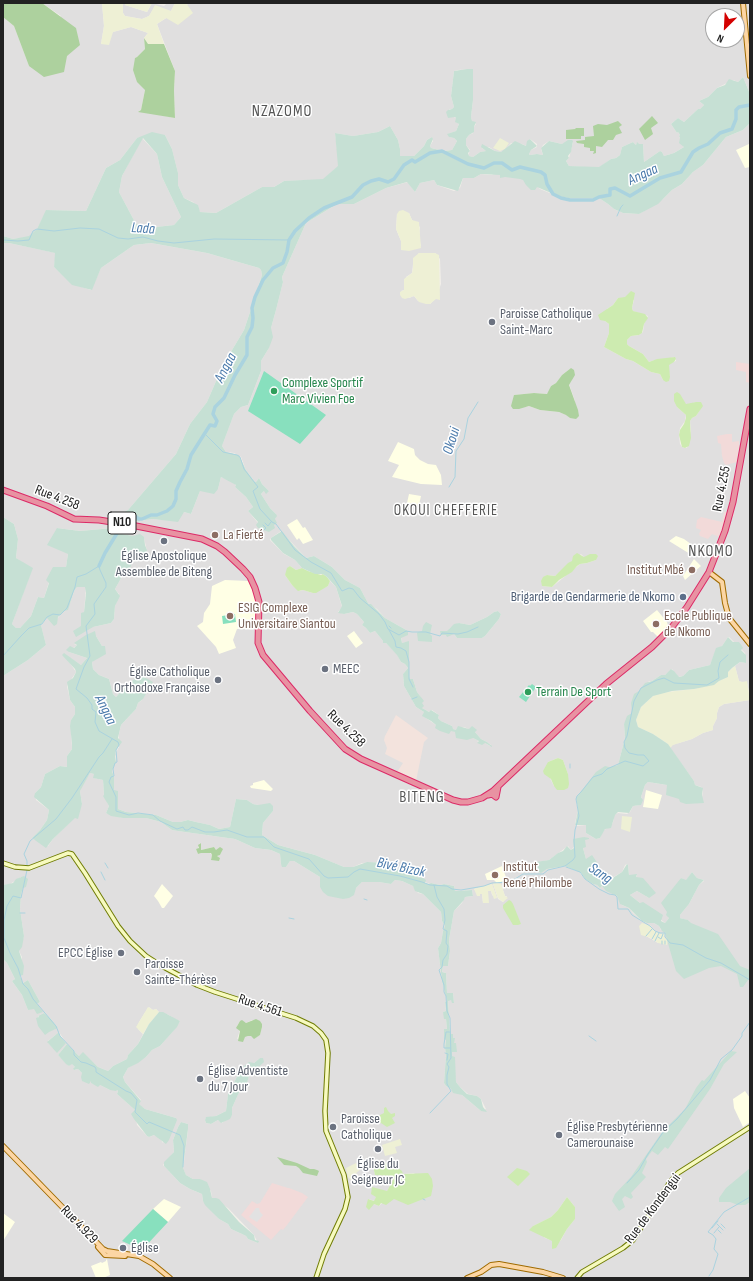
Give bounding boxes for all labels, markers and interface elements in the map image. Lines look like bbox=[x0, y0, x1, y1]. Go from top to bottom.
north arrow bbox=[705, 8, 745, 48]
text: N bbox=[715, 31, 726, 46]
district label: NZAZOMO bbox=[252, 102, 312, 122]
water label: Angaa bbox=[625, 160, 661, 190]
water label: Lada bbox=[131, 219, 155, 239]
place label: Paroisse Catholique Saint-Marc bbox=[500, 306, 592, 338]
marker: Paroisse Catholique Saint-Marc bbox=[487, 317, 497, 327]
water label: Angaa bbox=[211, 350, 241, 386]
place label: Complexe Sportif Marc Vivien Foe bbox=[282, 375, 363, 408]
marker: Complexe Sportif Marc Vivien Foe bbox=[269, 386, 279, 396]
water label: Okoui bbox=[439, 425, 465, 457]
street label: Rue 4.255 bbox=[709, 465, 735, 513]
street label: Rue 4.258 bbox=[32, 482, 82, 514]
district label: OKOUI CHEFFERIE bbox=[394, 502, 498, 520]
road number: N10 bbox=[108, 512, 136, 534]
place label: La Fierté bbox=[223, 527, 264, 543]
marker: La Fierté bbox=[210, 530, 220, 540]
marker: Église Apostolique Assemblee de Biteng bbox=[159, 536, 169, 546]
district label: NKOMO bbox=[688, 542, 734, 562]
place label: Église Apostolique Assemblee de Biteng bbox=[116, 548, 212, 580]
place label: Institut Mbé bbox=[627, 562, 684, 578]
marker: Institut Mbé bbox=[687, 565, 697, 575]
place label: Brigarde de Gendarmerie de Nkomo bbox=[511, 589, 675, 605]
marker: Brigarde de Gendarmerie de Nkomo bbox=[678, 592, 688, 602]
place label: ESIG Complexe Universitaire Siantou bbox=[238, 600, 336, 632]
place label: Ecole Publique de Nkomo bbox=[664, 608, 732, 640]
marker: ESIG Complexe Universitaire Siantou bbox=[225, 611, 235, 621]
marker: Ecole Publique de Nkomo bbox=[651, 619, 661, 629]
place label: MEEC bbox=[333, 661, 359, 677]
place label: Église Catholique Orthodoxe Française bbox=[114, 664, 210, 696]
marker: MEEC bbox=[320, 664, 330, 674]
marker: Église Catholique Orthodoxe Française bbox=[213, 675, 223, 685]
place label: Terrain De Sport bbox=[536, 684, 611, 700]
marker: Terrain De Sport bbox=[523, 687, 533, 697]
water label: Angaa bbox=[90, 692, 120, 728]
street label: Rue 4.258 bbox=[323, 707, 369, 751]
district label: BITENG bbox=[399, 788, 445, 808]
water label: Bivé Bizok bbox=[375, 854, 427, 882]
place label: Institut René Philombe bbox=[503, 859, 572, 892]
water label: Sang bbox=[585, 860, 615, 888]
marker: Institut René Philombe bbox=[490, 870, 500, 880]
place label: EPCC Église bbox=[58, 945, 113, 961]
marker: EPCC Église bbox=[116, 948, 126, 958]
place label: Paroisse Sainte-Thérèse bbox=[145, 956, 217, 988]
marker: Paroisse Sainte-Thérèse bbox=[132, 967, 142, 977]
street label: Rue 4.561 bbox=[236, 991, 284, 1021]
place label: Église Adventiste du 7 Jour bbox=[208, 1063, 288, 1096]
marker: Église Adventiste du 7 Jour bbox=[195, 1074, 205, 1084]
place label: Paroisse Catholique bbox=[341, 1111, 392, 1144]
place label: Église Presbytérienne Camerounaise bbox=[567, 1119, 668, 1152]
marker: Paroisse Catholique bbox=[328, 1122, 338, 1132]
marker: Église Presbytérienne Camerounaise bbox=[554, 1130, 564, 1140]
marker: Église du Seigneur JC bbox=[373, 1144, 383, 1154]
place label: Église du Seigneur JC bbox=[351, 1156, 405, 1188]
street label: Rue de Kondengui bbox=[621, 1171, 685, 1247]
street label: Rue 4.929 bbox=[57, 1202, 101, 1248]
place label: Église bbox=[131, 1240, 159, 1256]
marker: Église bbox=[118, 1243, 128, 1253]

